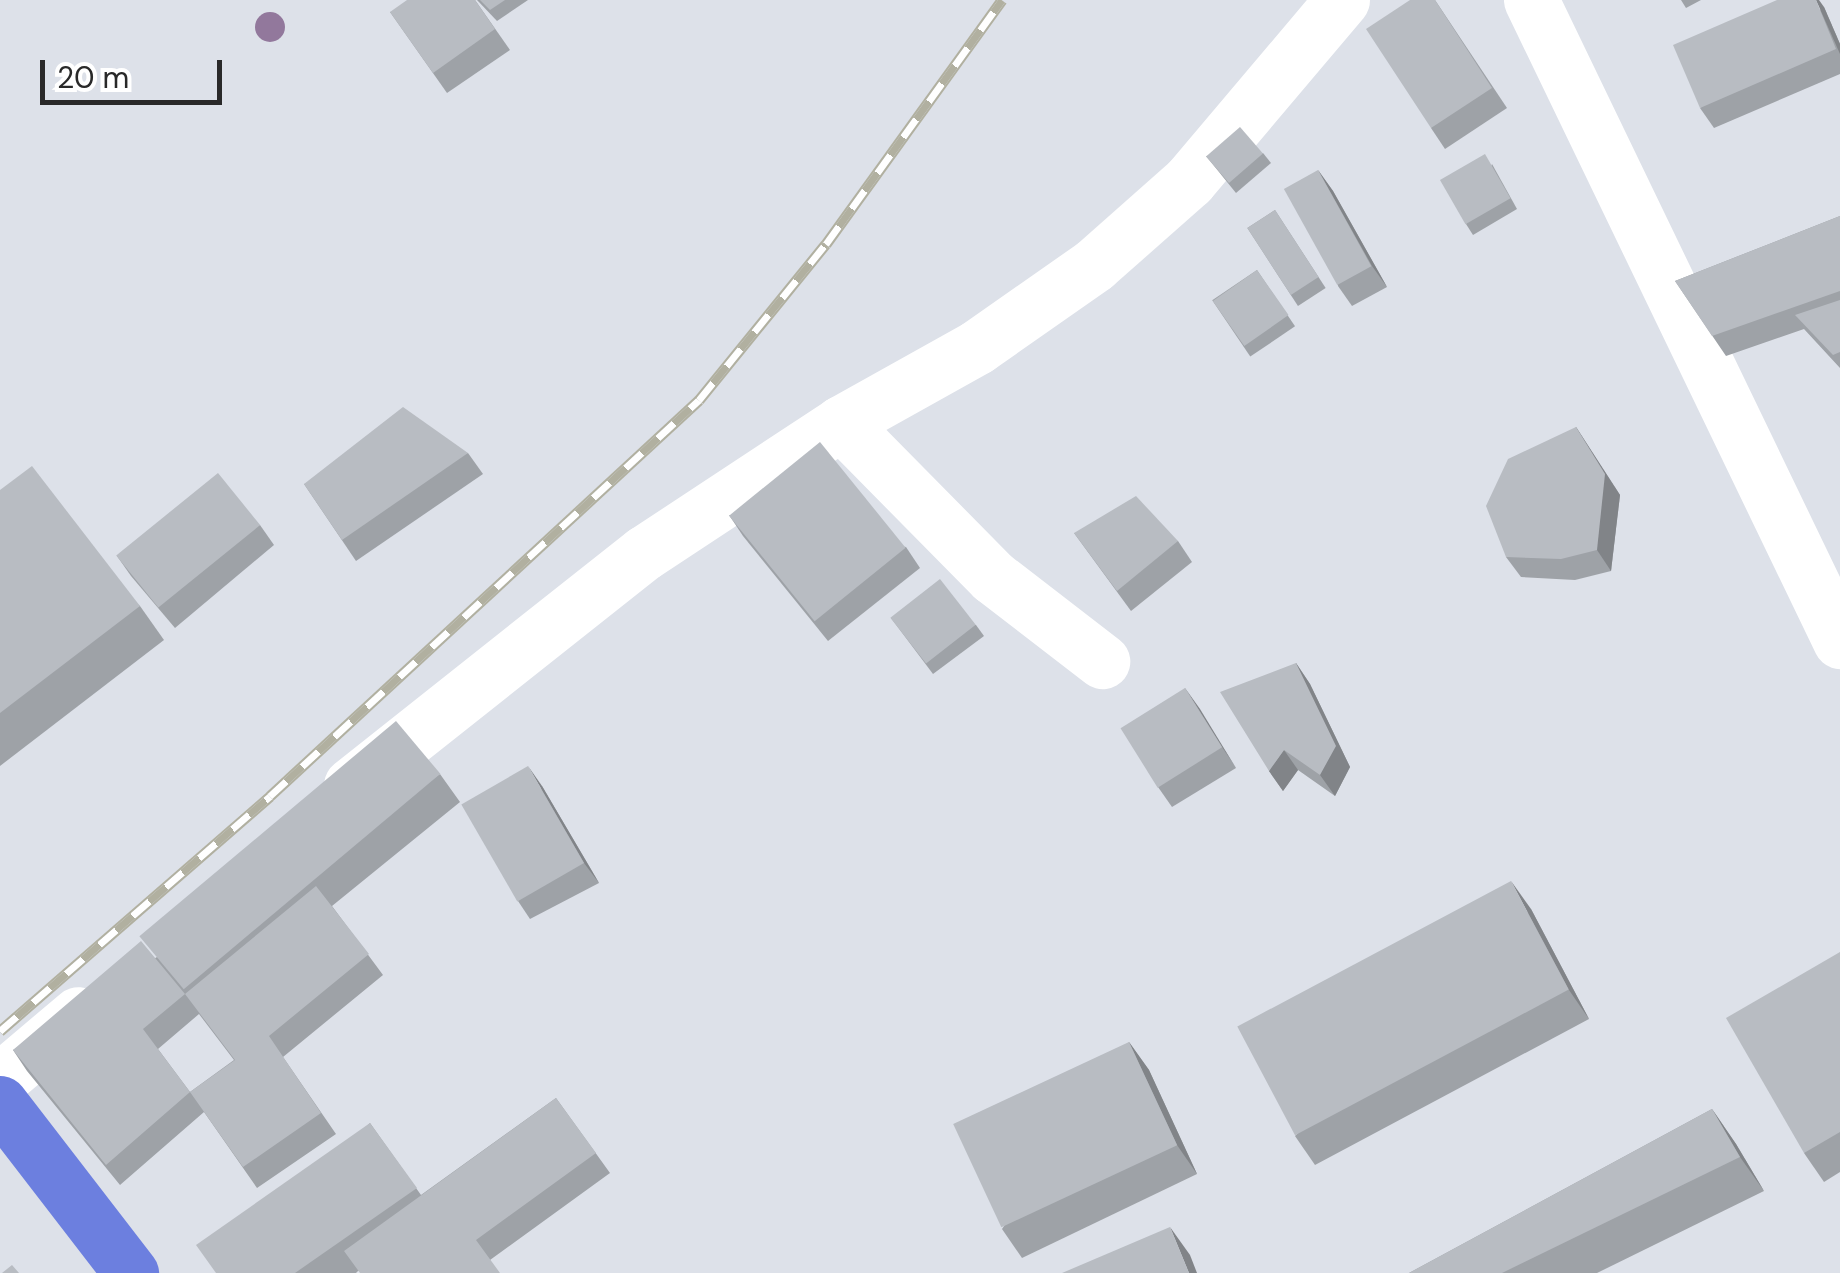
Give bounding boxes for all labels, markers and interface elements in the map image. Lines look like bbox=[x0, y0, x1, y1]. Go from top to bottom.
scale bar bbox=[45, 40, 228, 102]
text: 20 m bbox=[57, 58, 129, 97]

